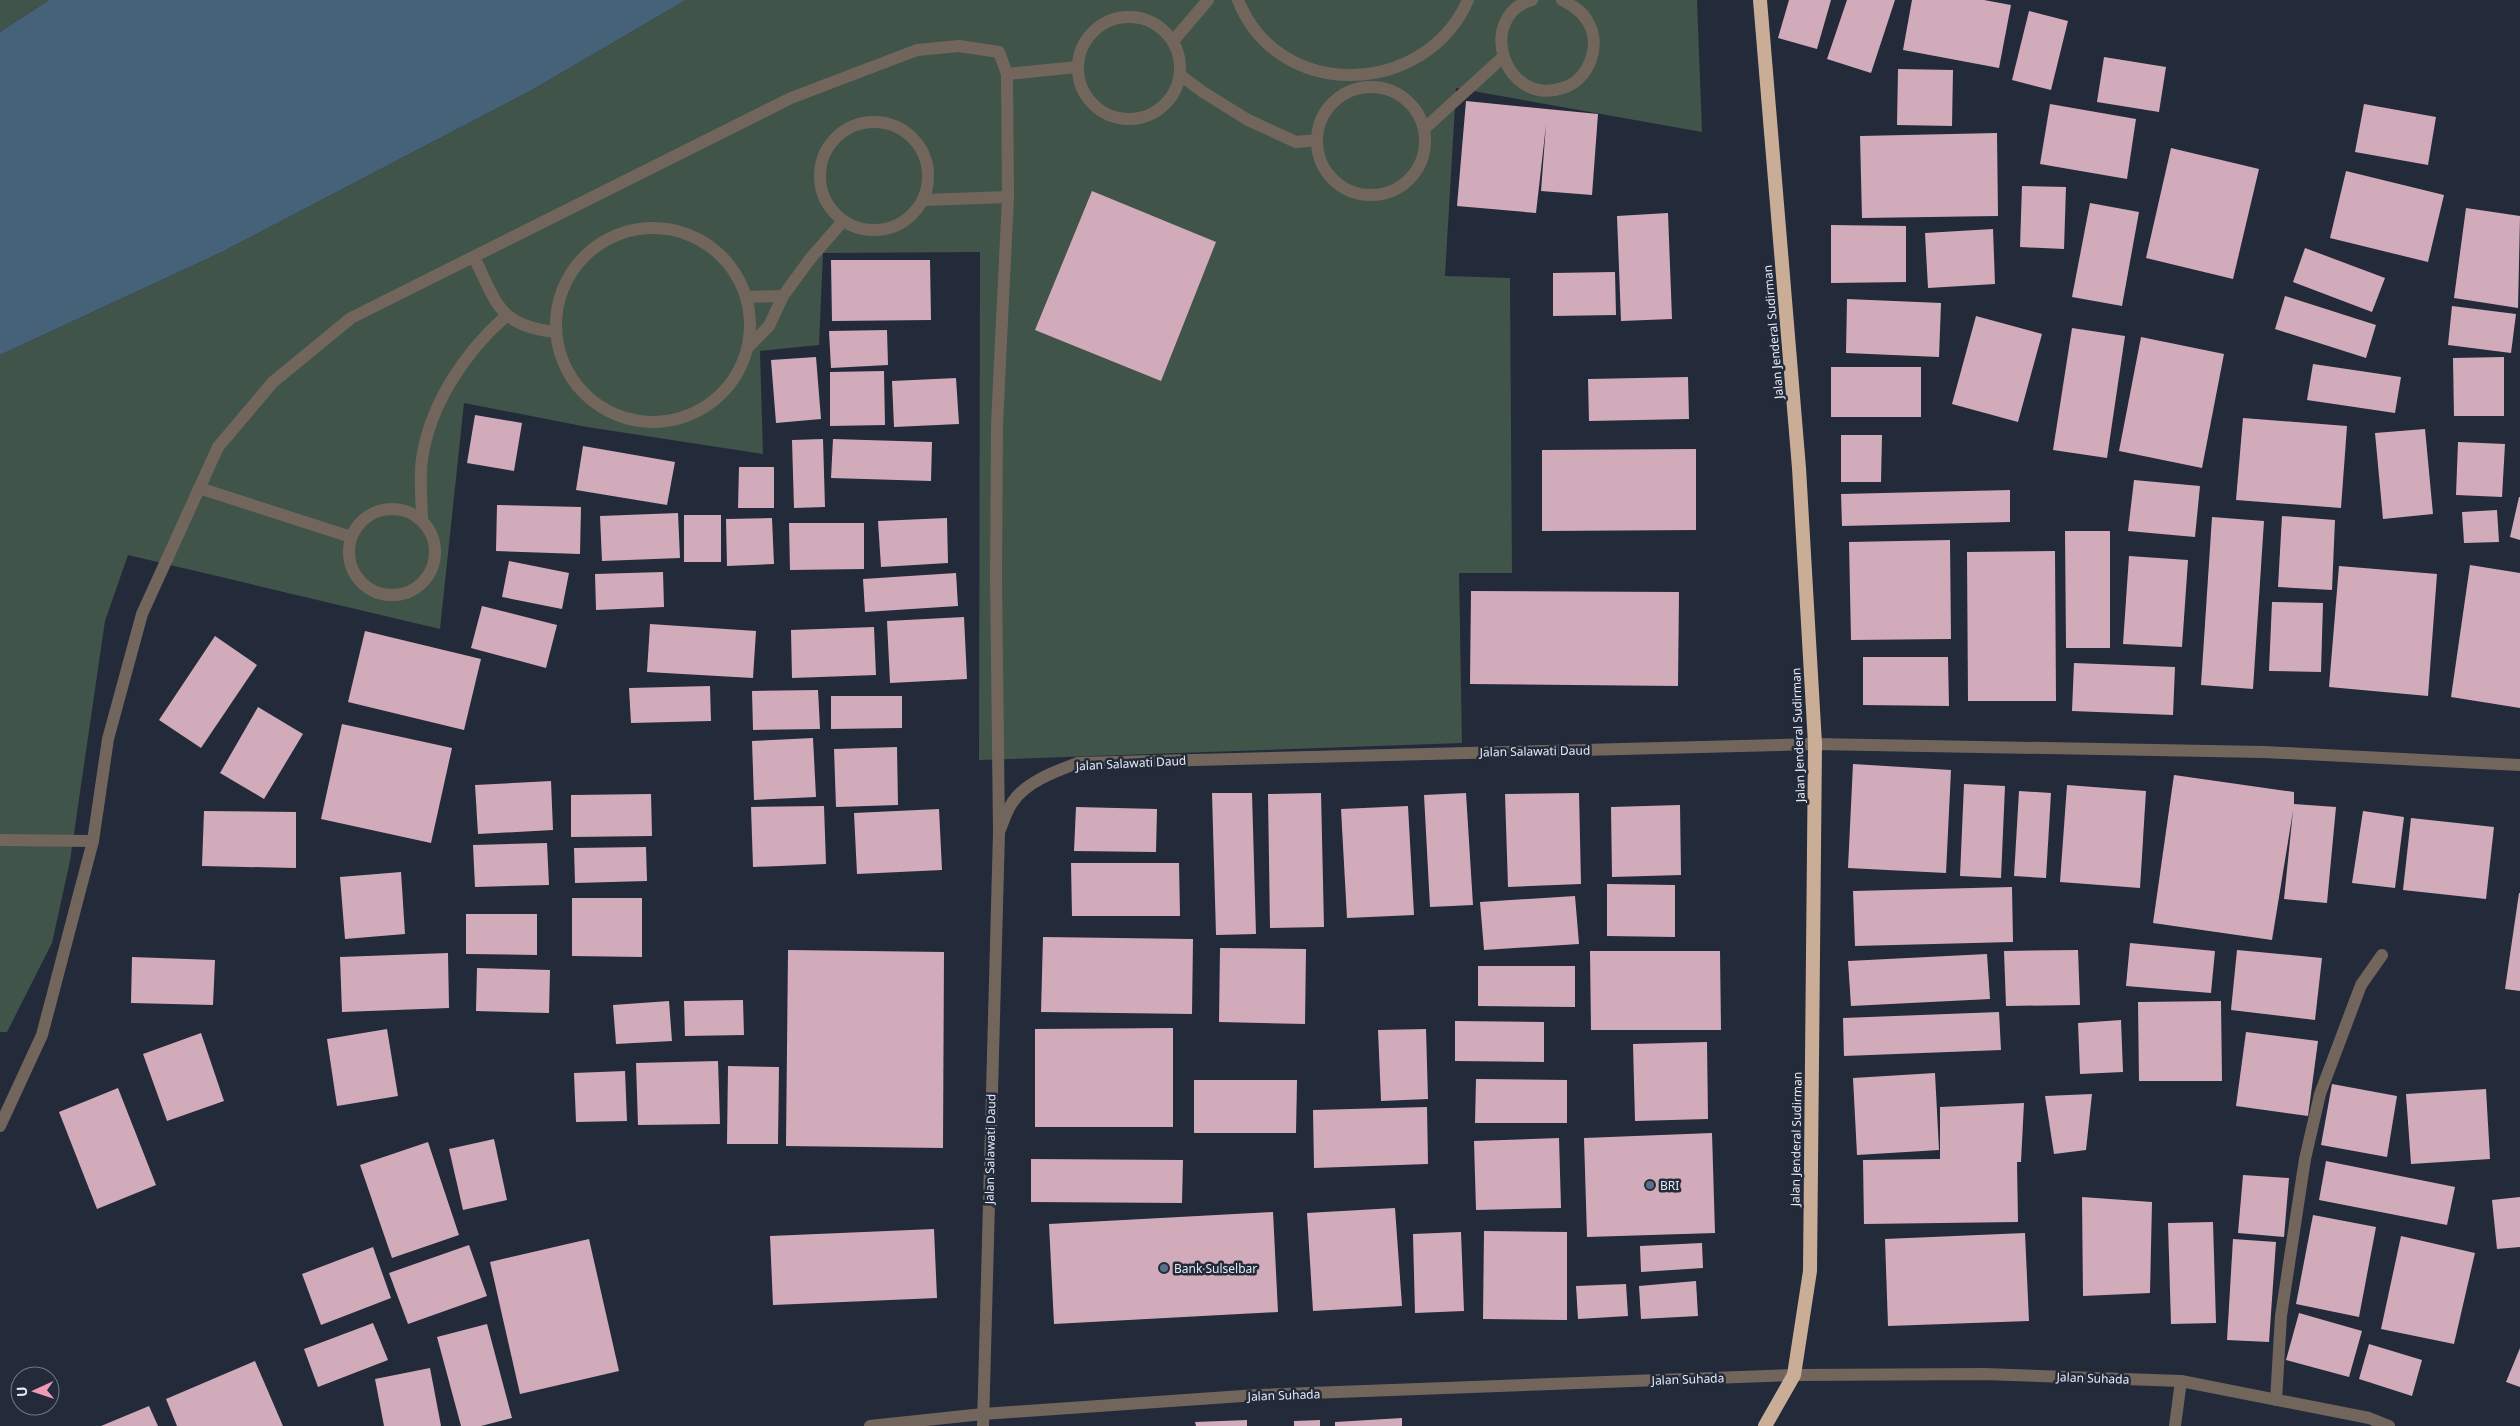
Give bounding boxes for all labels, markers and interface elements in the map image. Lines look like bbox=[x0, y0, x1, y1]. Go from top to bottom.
street label: Jalan Jenderal Sudirman bbox=[1759, 264, 1787, 401]
street label: Jalan Jenderal Sudirman bbox=[1787, 668, 1809, 803]
street label: Jalan Salawati Daud bbox=[1479, 742, 1590, 760]
street label: Jalan Salawati Daud bbox=[1074, 752, 1187, 774]
street label: Jalan Jenderal Sudirman bbox=[1786, 1072, 1806, 1207]
street label: Jalan Salawati Daud bbox=[981, 1094, 999, 1205]
place label: BRI bbox=[1660, 1177, 1679, 1194]
marker: BRI bbox=[1644, 1179, 1656, 1191]
place label: Bank Sulselbar bbox=[1174, 1260, 1257, 1277]
marker: Bank Sulselbar bbox=[1158, 1262, 1170, 1274]
north arrow bbox=[10, 1366, 60, 1416]
street label: Jalan Suhada bbox=[2055, 1368, 2130, 1388]
street label: Jalan Suhada bbox=[1650, 1369, 1725, 1389]
street label: Jalan Suhada bbox=[1246, 1385, 1321, 1405]
text: U bbox=[12, 1386, 31, 1397]

